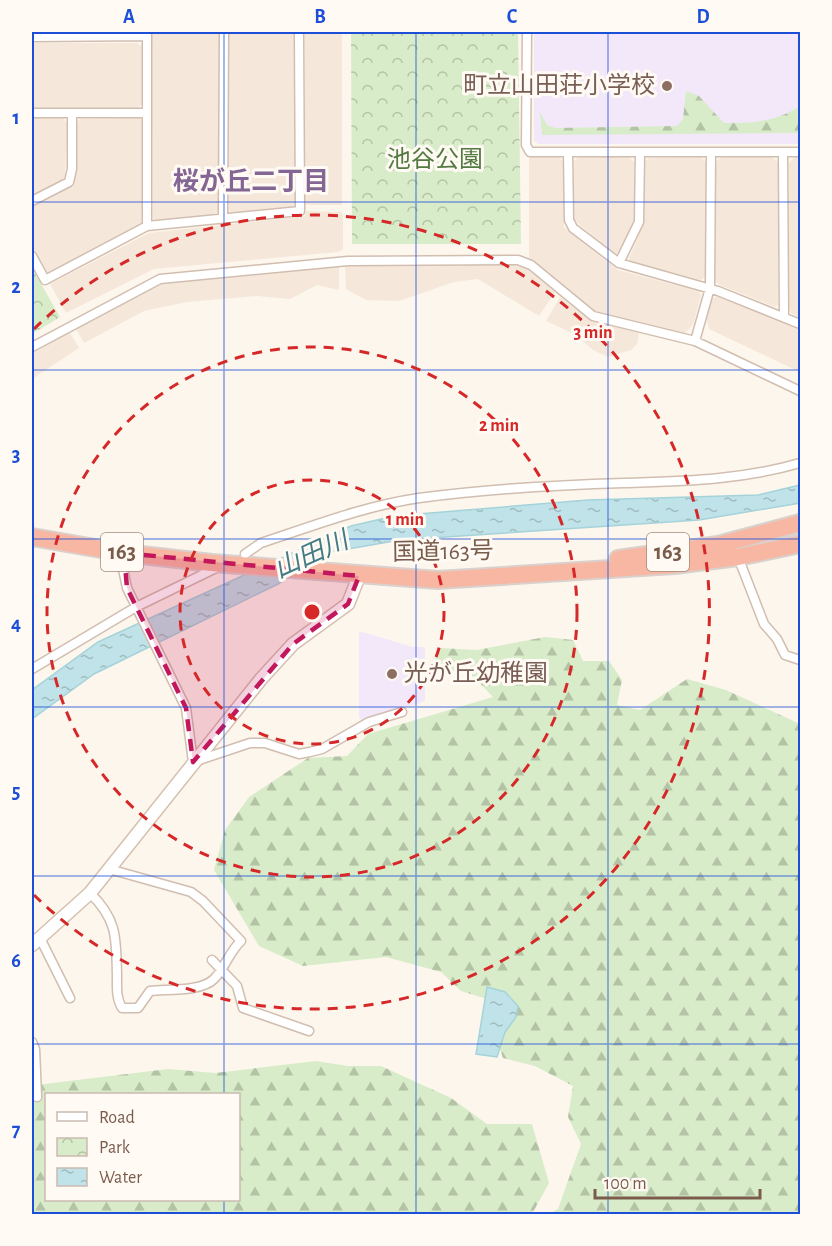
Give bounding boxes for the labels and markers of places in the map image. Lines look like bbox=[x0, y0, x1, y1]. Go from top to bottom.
place label: 町立山田荘小学校 bbox=[463, 72, 655, 98]
marker: 町立山田荘小学校 bbox=[660, 79, 674, 93]
centre of rings bbox=[302, 602, 322, 622]
place label: 光が丘幼稚園 bbox=[404, 660, 548, 686]
marker: 光が丘幼稚園 bbox=[385, 667, 399, 681]

